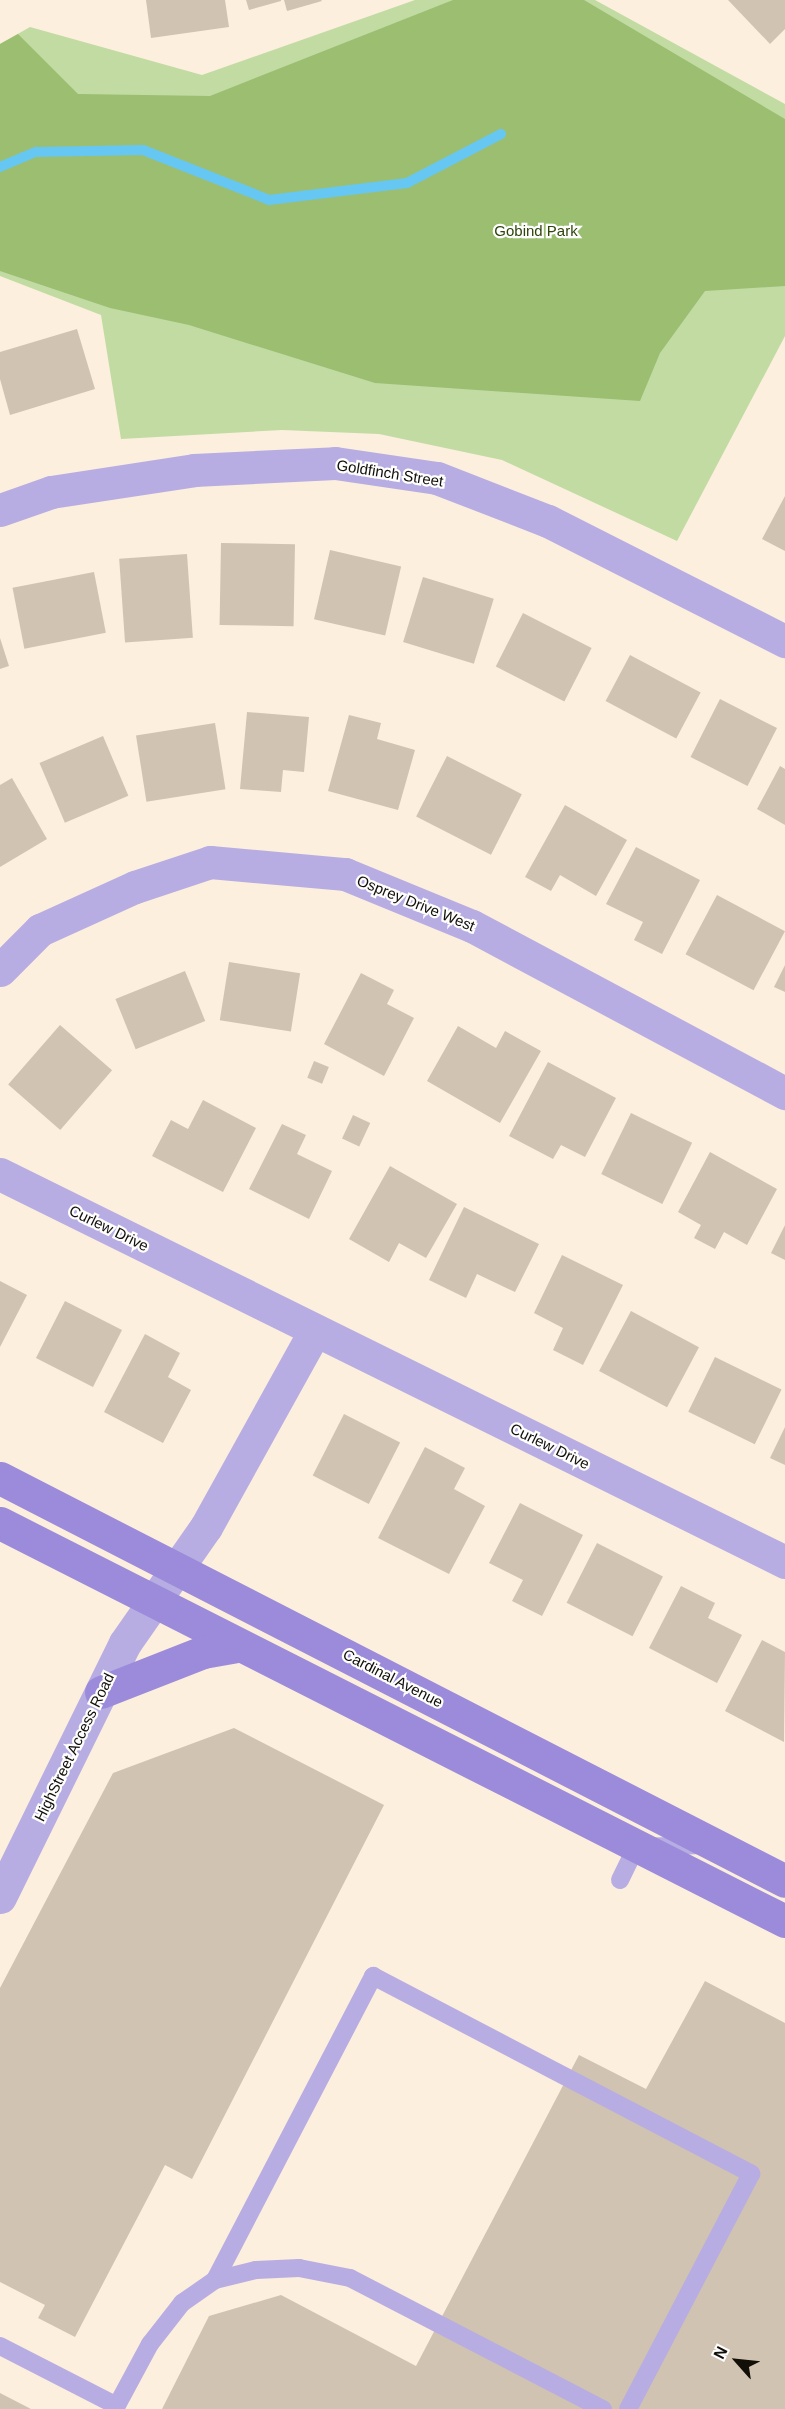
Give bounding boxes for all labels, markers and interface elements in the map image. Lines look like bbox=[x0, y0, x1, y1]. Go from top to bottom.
park label: Gobind Park bbox=[494, 222, 578, 240]
street label: Goldfinch Street bbox=[335, 456, 445, 490]
street label: Osprey Drive West bbox=[354, 871, 478, 935]
street label: Curlew Drive bbox=[66, 1201, 152, 1255]
street label: Curlew Drive bbox=[507, 1419, 593, 1473]
street label: Cardinal Avenue bbox=[340, 1645, 446, 1711]
street label: HighStreet Access Road bbox=[30, 1670, 118, 1824]
north arrow bbox=[707, 2331, 767, 2391]
text: N bbox=[710, 2344, 731, 2362]

